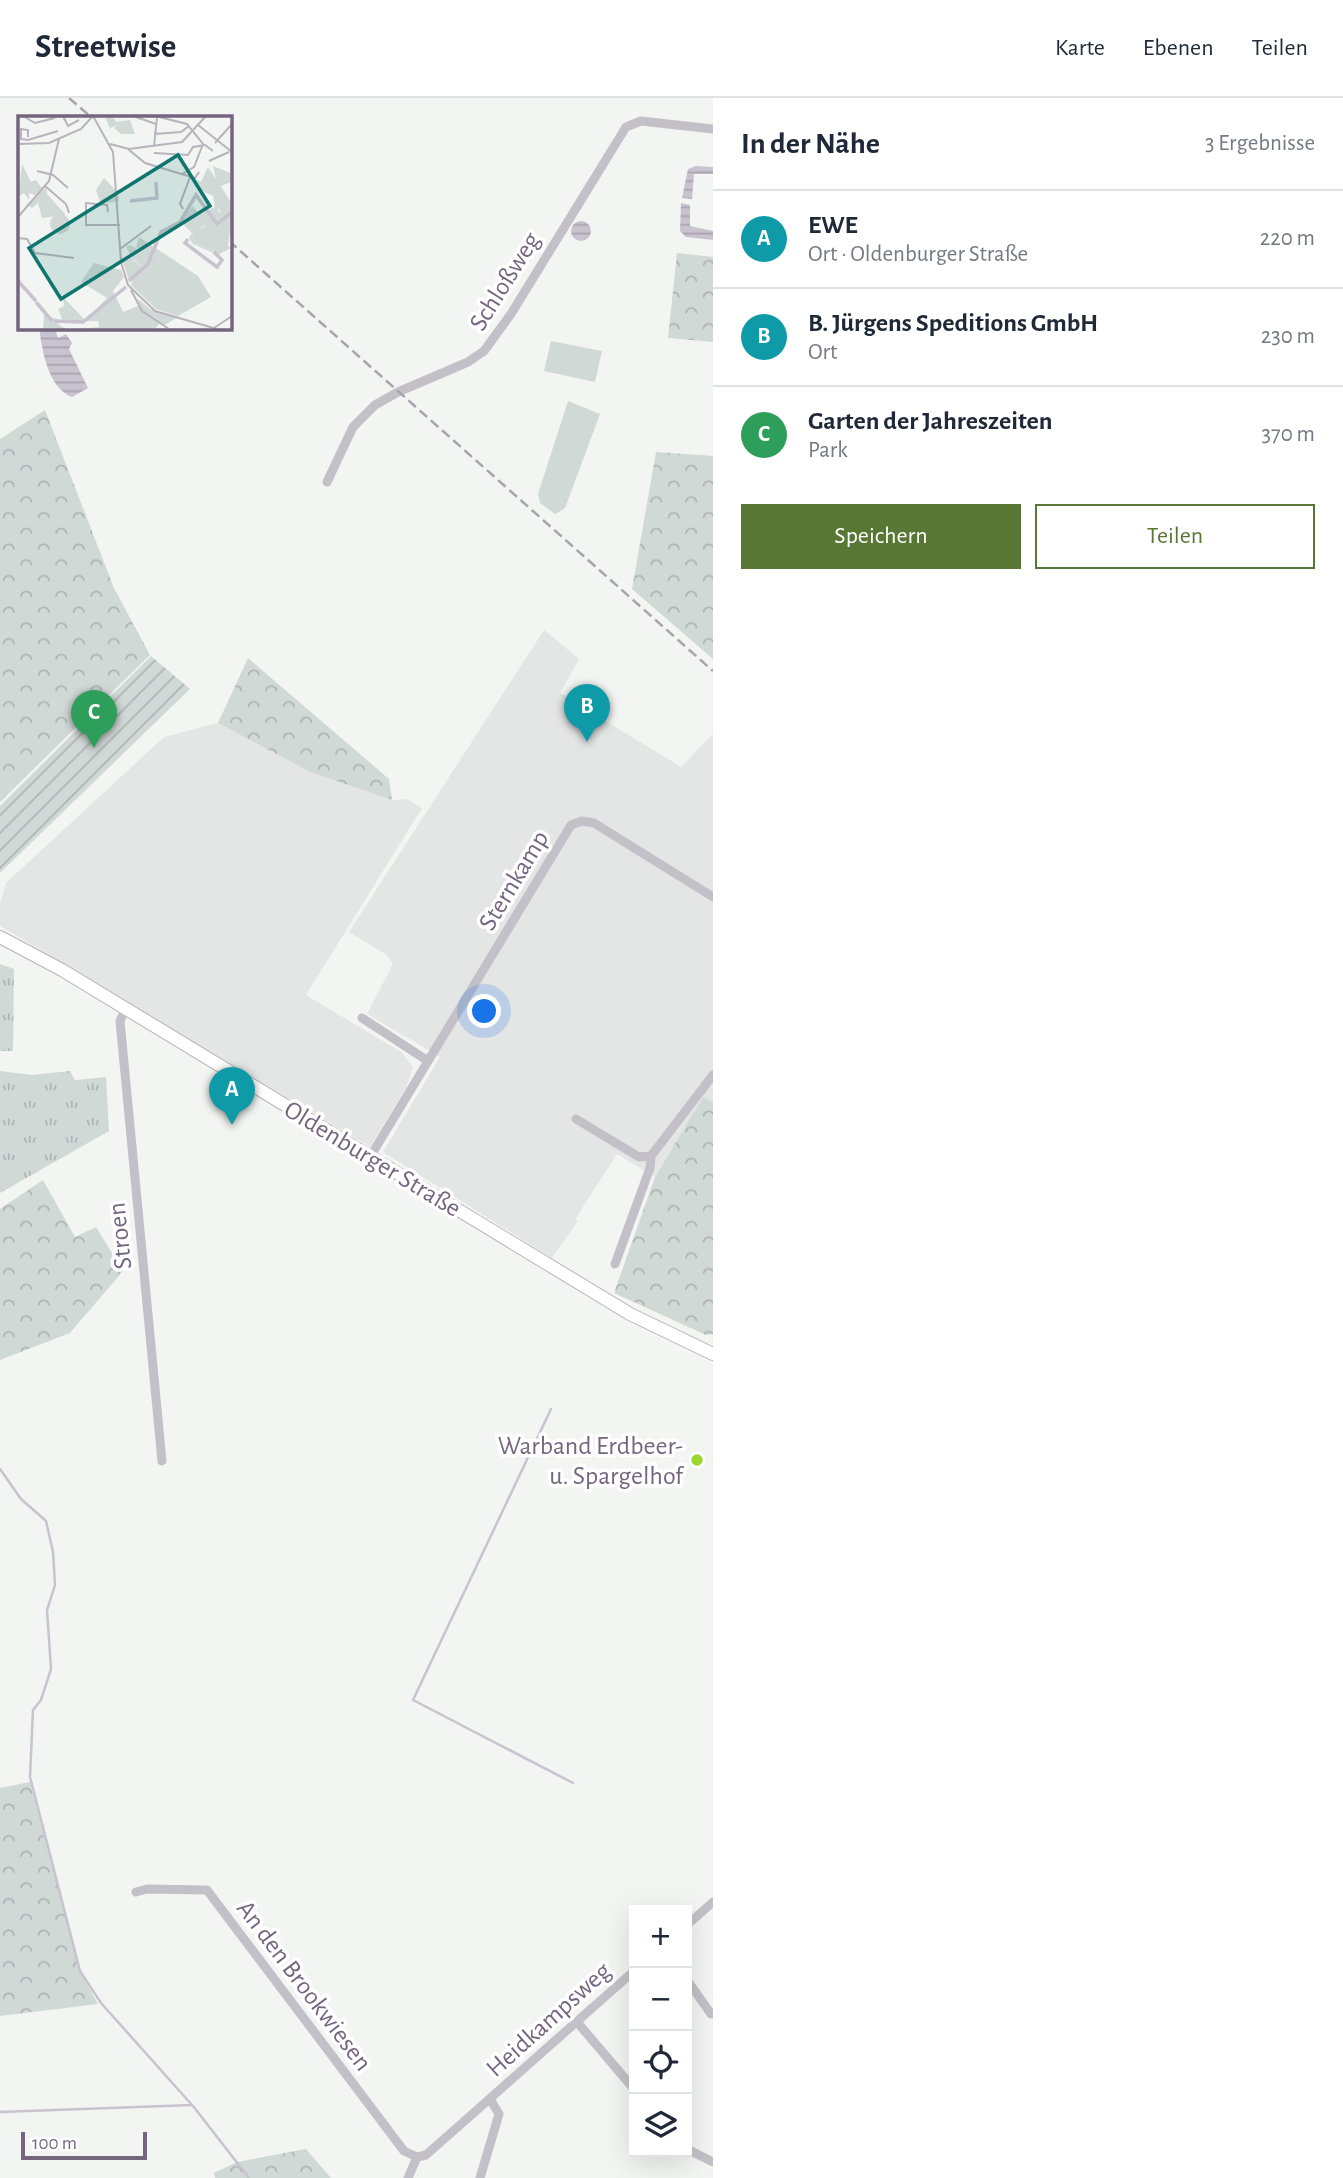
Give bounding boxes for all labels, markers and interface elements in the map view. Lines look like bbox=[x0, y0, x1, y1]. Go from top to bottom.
text: Streetwise bbox=[35, 31, 176, 64]
text: Karte bbox=[1055, 36, 1105, 60]
text: Ebenen bbox=[1143, 36, 1214, 60]
text: Teilen bbox=[1252, 36, 1308, 60]
inset map bbox=[18, 116, 231, 329]
text: In der Nähe bbox=[741, 129, 880, 159]
text: 3 Ergebnisse bbox=[1205, 132, 1315, 155]
text: EWE bbox=[808, 212, 858, 238]
text: A bbox=[757, 227, 771, 250]
text: 220 m bbox=[1260, 227, 1315, 250]
street label: Schloßweg bbox=[465, 228, 545, 335]
text: Ort · Oldenburger Straße bbox=[808, 243, 1028, 266]
text: B. Jürgens Speditions GmbH bbox=[808, 310, 1098, 336]
text: B bbox=[757, 325, 771, 348]
text: 230 m bbox=[1261, 325, 1315, 348]
text: Ort bbox=[808, 341, 837, 364]
text: Garten der Jahreszeiten bbox=[808, 408, 1053, 434]
text: C bbox=[758, 423, 770, 446]
text: 370 m bbox=[1262, 423, 1315, 446]
text: Park bbox=[808, 439, 848, 462]
button: Speichern bbox=[741, 504, 1021, 569]
button: Teilen bbox=[1035, 504, 1315, 569]
pin: B bbox=[564, 684, 610, 742]
pin: C bbox=[71, 690, 117, 748]
street label: Sternkamp bbox=[474, 826, 554, 935]
your location bbox=[467, 994, 501, 1028]
pin: A bbox=[209, 1067, 255, 1125]
street label: Oldenburger Straße bbox=[280, 1096, 465, 1222]
street label: Stroen bbox=[104, 1201, 136, 1271]
place label: Warband Erdbeer- u. Spargelhof bbox=[498, 1433, 685, 1489]
marker: Warband Erdbeer- u. Spargelhof bbox=[689, 1452, 705, 1468]
street label: An den Brookwiesen bbox=[232, 1896, 377, 2076]
map controls bbox=[629, 1905, 692, 2157]
button: + bbox=[629, 1905, 692, 1968]
street label: Heidkampsweg bbox=[482, 1957, 616, 2082]
button: − bbox=[629, 1968, 692, 2031]
button: locate bbox=[629, 2031, 692, 2094]
button: layers bbox=[629, 2094, 692, 2157]
scale bar bbox=[21, 2129, 147, 2161]
text: 100 m bbox=[32, 2134, 77, 2153]

